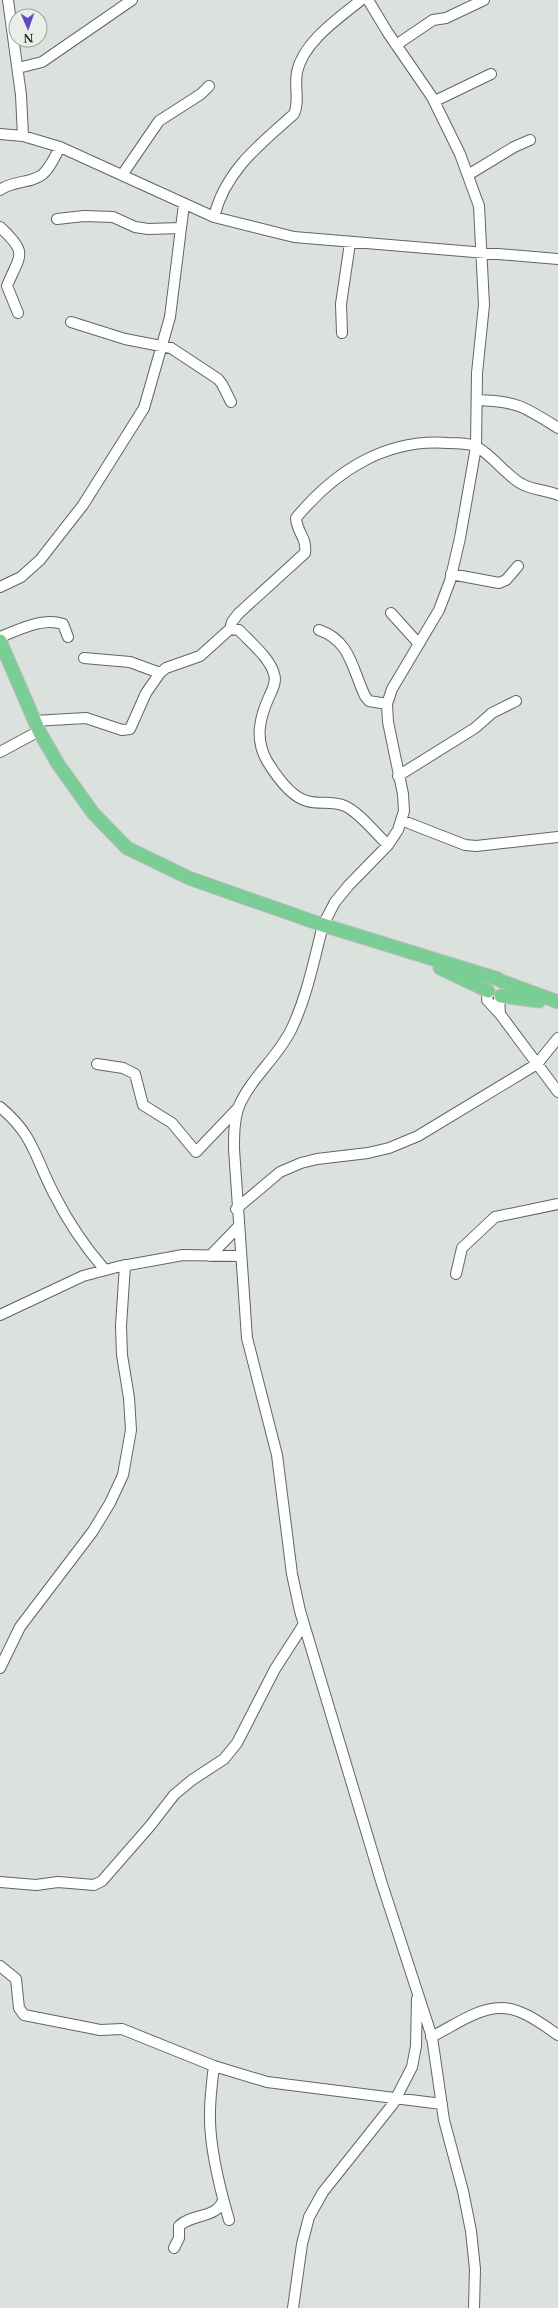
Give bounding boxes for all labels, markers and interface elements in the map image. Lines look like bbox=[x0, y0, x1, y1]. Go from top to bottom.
north arrow bbox=[8, 8, 48, 48]
text: N bbox=[22, 31, 34, 45]

